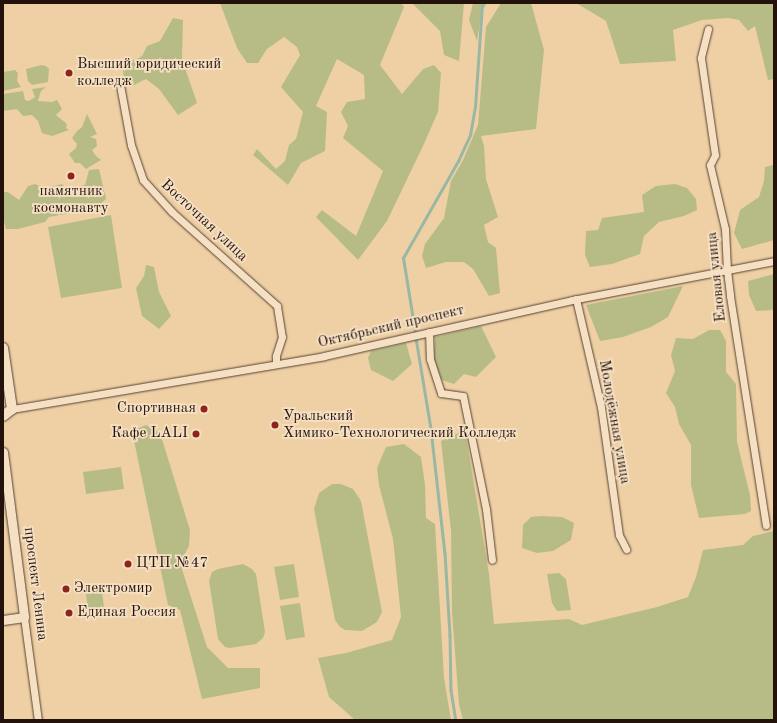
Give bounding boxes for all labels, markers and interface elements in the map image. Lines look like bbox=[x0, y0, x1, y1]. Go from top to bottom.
place label: Высший юридический колледж bbox=[77, 55, 221, 90]
marker: Высший юридический колледж bbox=[64, 68, 74, 78]
marker: памятник космонавту bbox=[66, 171, 76, 181]
street label: Восточная улица bbox=[157, 176, 251, 266]
place label: памятник космонавту bbox=[33, 182, 109, 217]
street label: Еловая улица bbox=[703, 231, 731, 323]
street label: Октябрьский проспект bbox=[316, 301, 466, 353]
street label: Молодёжная улица bbox=[594, 359, 634, 485]
place label: Спортивная bbox=[117, 400, 196, 418]
marker: Спортивная bbox=[199, 404, 209, 414]
place label: Уральский Химико-Технологический Колледж bbox=[283, 407, 517, 442]
marker: Уральский Химико-Технологический Колледж bbox=[270, 420, 280, 430]
place label: Кафе LALI bbox=[111, 425, 188, 443]
marker: Кафе LALI bbox=[191, 429, 201, 439]
street label: проспект Ленина bbox=[19, 526, 51, 642]
place label: ЦТП №47 bbox=[136, 555, 208, 573]
marker: ЦТП №47 bbox=[123, 559, 133, 569]
place label: Электромир bbox=[74, 580, 152, 598]
marker: Электромир bbox=[61, 584, 71, 594]
place label: Единая Россия bbox=[77, 604, 176, 622]
marker: Единая Россия bbox=[64, 608, 74, 618]

